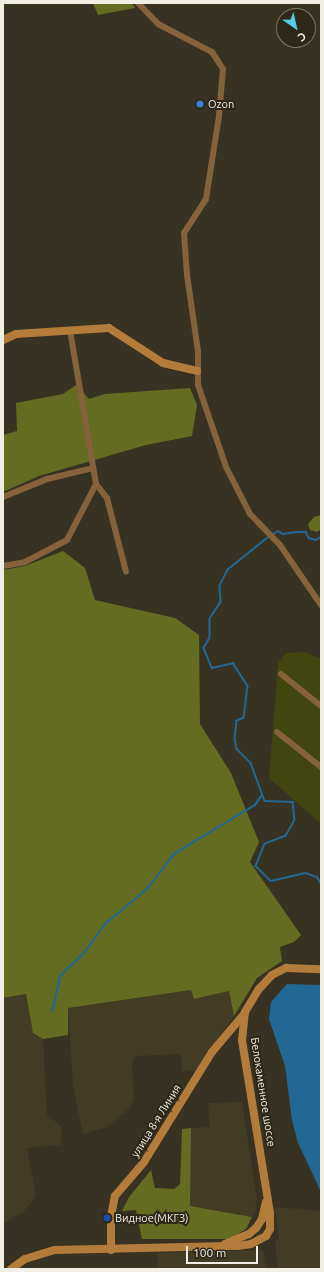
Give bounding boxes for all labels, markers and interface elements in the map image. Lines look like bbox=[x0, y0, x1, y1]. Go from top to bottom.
north arrow bbox=[276, 8, 316, 48]
text: С bbox=[296, 30, 308, 44]
place label: Ozon bbox=[208, 97, 234, 111]
marker: Ozon bbox=[195, 99, 205, 109]
street label: Белокаменное шоссе bbox=[248, 1036, 278, 1148]
street label: улица 8-я Линия bbox=[128, 1082, 184, 1160]
place label: Видное(МКГЗ) bbox=[115, 1211, 189, 1225]
marker: Видное(МКГЗ) bbox=[102, 1213, 112, 1223]
scale bar bbox=[188, 1238, 260, 1264]
text: 100 m bbox=[193, 1246, 226, 1259]

